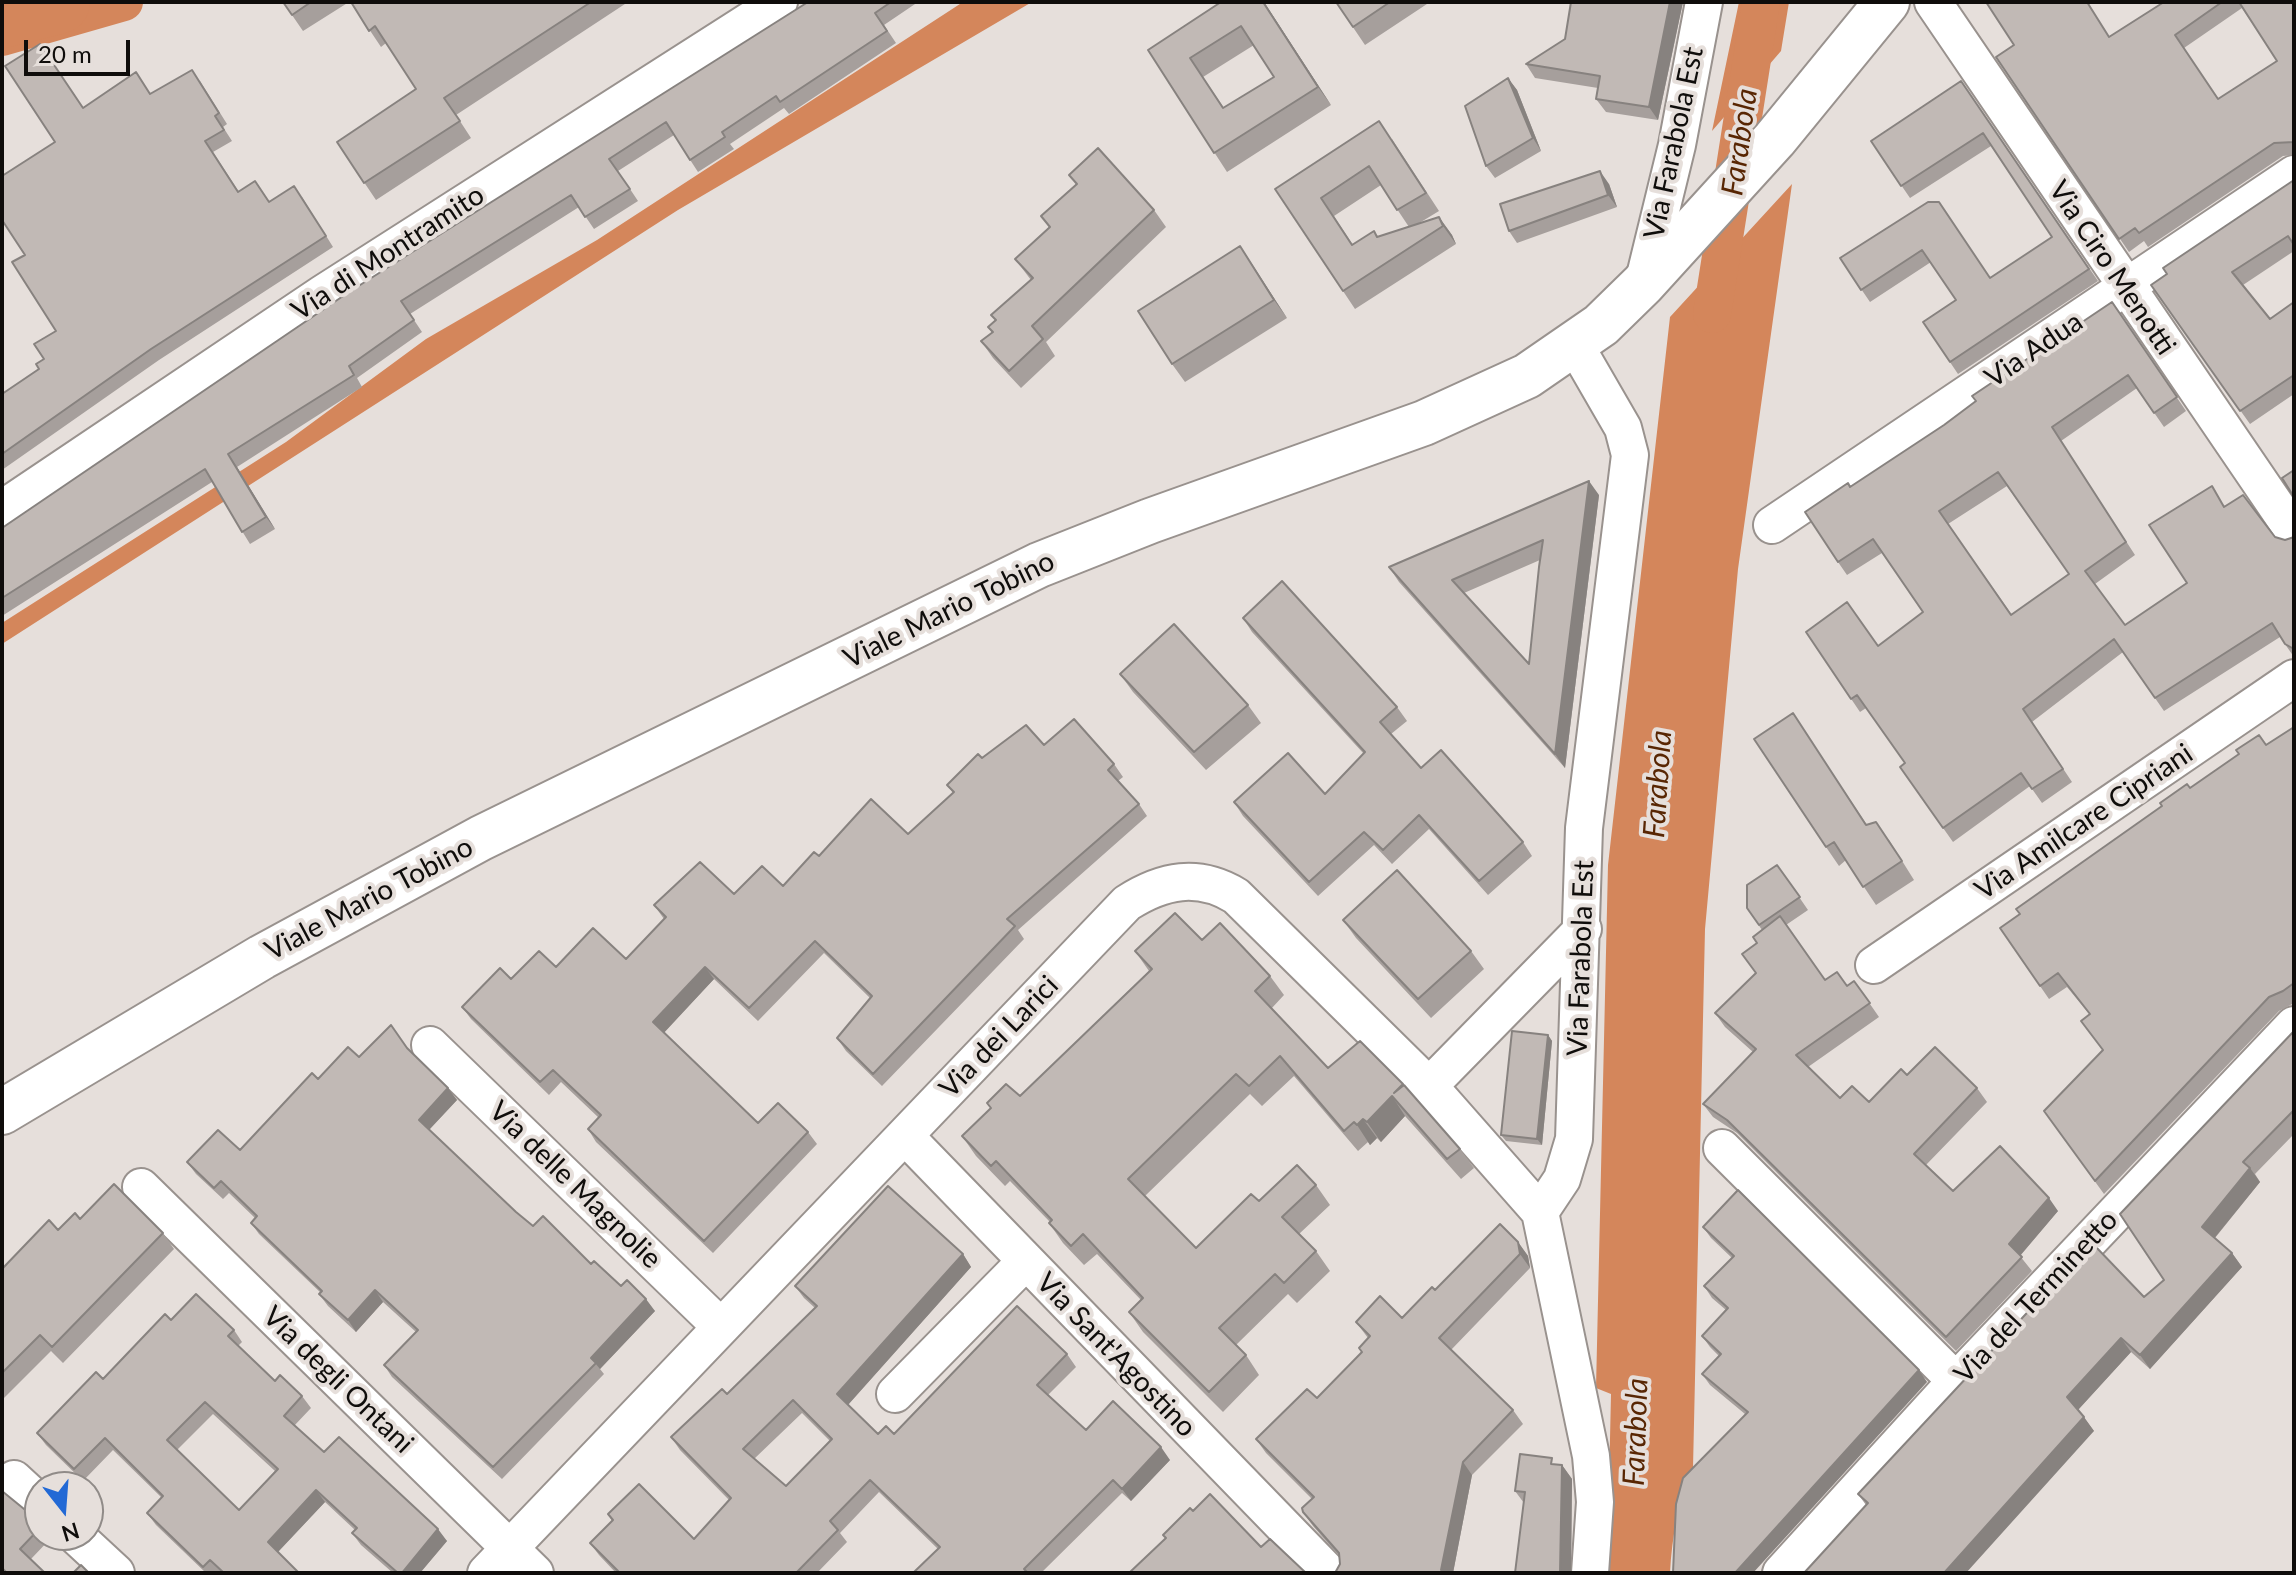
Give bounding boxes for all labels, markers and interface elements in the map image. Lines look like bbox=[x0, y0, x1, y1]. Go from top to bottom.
scale bar bbox=[28, 24, 134, 74]
text: 20 m bbox=[38, 39, 92, 68]
street label: Via Farabola Est bbox=[1637, 44, 1711, 242]
water label: Farabola bbox=[1715, 86, 1765, 198]
street label: Via Ciro Menotti bbox=[2041, 175, 2183, 361]
street label: Via di Montramito bbox=[285, 178, 491, 328]
street label: Via Adua bbox=[1979, 305, 2089, 395]
street label: Viale Mario Tobino bbox=[838, 544, 1060, 676]
water label: Farabola bbox=[1636, 729, 1680, 839]
street label: Via Amilcare Cipriani bbox=[1969, 737, 2199, 907]
street label: Viale Mario Tobino bbox=[259, 830, 479, 968]
street label: Via Farabola Est bbox=[1561, 860, 1601, 1056]
street label: Via dei Larici bbox=[933, 969, 1065, 1105]
street label: Via delle Magnolie bbox=[482, 1094, 668, 1276]
street label: Via del Terminetto bbox=[1947, 1204, 2125, 1390]
street label: Via Sant'Agostino bbox=[1029, 1266, 1203, 1444]
street label: Via degli Ontani bbox=[256, 1300, 420, 1460]
water label: Farabola bbox=[1616, 1377, 1656, 1487]
north arrow bbox=[24, 1471, 104, 1551]
text: N bbox=[59, 1517, 83, 1548]

